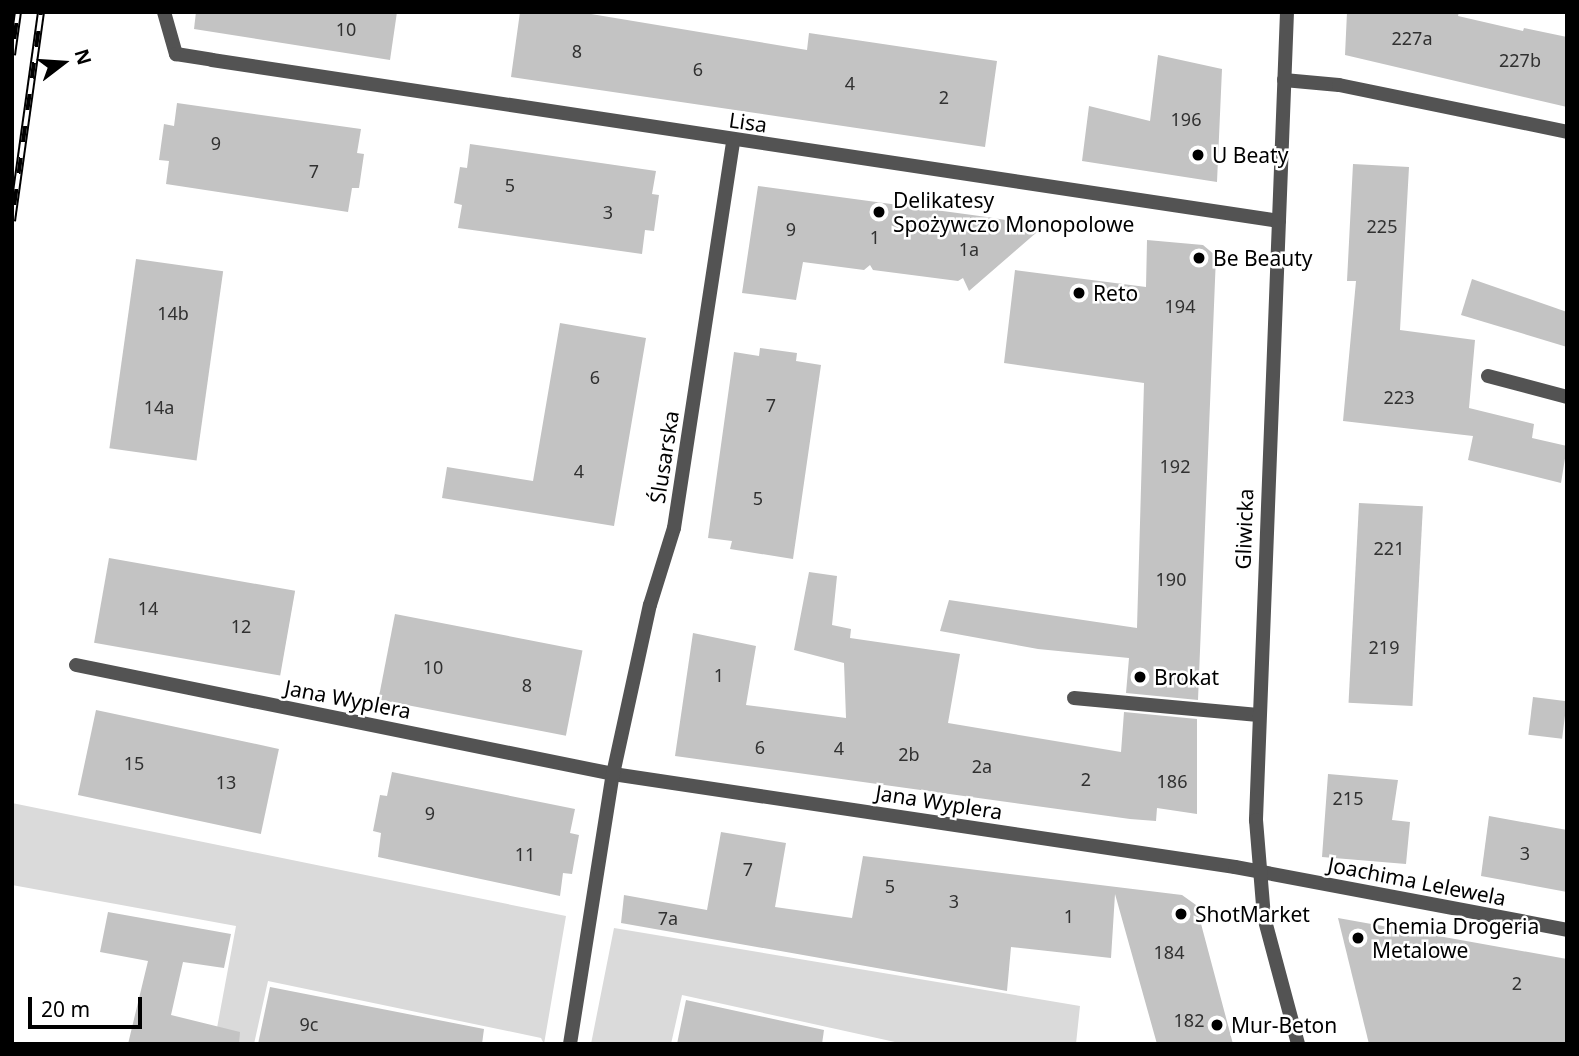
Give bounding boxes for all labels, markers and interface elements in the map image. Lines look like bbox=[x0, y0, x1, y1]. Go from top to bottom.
house number: 10 bbox=[336, 18, 356, 40]
house number: 227a bbox=[1392, 27, 1432, 49]
north arrow bbox=[28, 28, 98, 98]
house number: 8 bbox=[572, 40, 582, 62]
text: N bbox=[68, 46, 98, 68]
house number: 227b bbox=[1499, 49, 1541, 71]
house number: 6 bbox=[693, 58, 703, 80]
house number: 4 bbox=[845, 72, 855, 94]
house number: 2 bbox=[939, 86, 949, 108]
street label: Lisa bbox=[727, 107, 769, 137]
house number: 196 bbox=[1171, 108, 1201, 130]
house number: 9 bbox=[211, 132, 221, 154]
place label: U Beaty bbox=[1212, 142, 1288, 168]
marker: U Beaty bbox=[1190, 147, 1206, 163]
house number: 7 bbox=[309, 160, 319, 182]
house number: 5 bbox=[505, 174, 515, 196]
place label: Delikatesy Spożywczo Monopolowe bbox=[893, 187, 1134, 237]
house number: 3 bbox=[603, 201, 613, 223]
marker: Delikatesy Spożywczo Monopolowe bbox=[871, 204, 887, 220]
house number: 225 bbox=[1367, 215, 1397, 237]
house number: 9 bbox=[786, 218, 796, 240]
house number: 1 bbox=[870, 226, 880, 248]
house number: 1a bbox=[959, 238, 979, 260]
place label: Be Beauty bbox=[1213, 245, 1312, 271]
marker: Be Beauty bbox=[1191, 250, 1207, 266]
place label: Reto bbox=[1093, 280, 1138, 306]
marker: Reto bbox=[1071, 285, 1087, 301]
house number: 194 bbox=[1165, 295, 1195, 317]
house number: 14b bbox=[157, 302, 189, 324]
house number: 6 bbox=[590, 366, 600, 388]
house number: 223 bbox=[1384, 386, 1414, 408]
house number: 7 bbox=[766, 394, 776, 416]
house number: 14a bbox=[144, 396, 174, 418]
street label: Ślusarska bbox=[644, 409, 684, 505]
house number: 192 bbox=[1160, 455, 1190, 477]
house number: 4 bbox=[574, 460, 584, 482]
house number: 5 bbox=[753, 487, 763, 509]
street label: Gliwicka bbox=[1230, 488, 1258, 570]
house number: 221 bbox=[1374, 537, 1404, 559]
house number: 190 bbox=[1156, 568, 1186, 590]
house number: 14 bbox=[138, 597, 158, 619]
house number: 12 bbox=[231, 615, 251, 637]
house number: 219 bbox=[1369, 636, 1399, 658]
house number: 10 bbox=[423, 656, 443, 678]
house number: 1 bbox=[714, 664, 724, 686]
place label: Brokat bbox=[1154, 664, 1219, 690]
marker: Brokat bbox=[1132, 669, 1148, 685]
street label: Jana Wyplera bbox=[283, 674, 413, 724]
house number: 8 bbox=[522, 674, 532, 696]
house number: 6 bbox=[755, 736, 765, 758]
house number: 4 bbox=[834, 737, 844, 759]
house number: 2b bbox=[898, 743, 920, 765]
house number: 15 bbox=[124, 752, 144, 774]
house number: 2a bbox=[972, 755, 992, 777]
house number: 2 bbox=[1081, 768, 1091, 790]
house number: 186 bbox=[1157, 770, 1187, 792]
house number: 13 bbox=[216, 771, 236, 793]
street label: Jana Wyplera bbox=[874, 780, 1004, 824]
house number: 215 bbox=[1333, 787, 1363, 809]
house number: 9 bbox=[425, 802, 435, 824]
house number: 3 bbox=[1520, 842, 1530, 864]
house number: 11 bbox=[515, 843, 535, 865]
street label: Joachima Lelewela bbox=[1326, 851, 1508, 911]
house number: 7 bbox=[743, 858, 753, 880]
house number: 5 bbox=[885, 875, 895, 897]
house number: 3 bbox=[949, 890, 959, 912]
place label: ShotMarket bbox=[1195, 901, 1310, 927]
house number: 1 bbox=[1064, 905, 1074, 927]
marker: ShotMarket bbox=[1173, 906, 1189, 922]
house number: 7a bbox=[658, 907, 678, 929]
place label: Chemia Drogeria Metalowe bbox=[1372, 913, 1539, 963]
marker: Chemia Drogeria Metalowe bbox=[1350, 930, 1366, 946]
house number: 184 bbox=[1154, 941, 1184, 963]
house number: 2 bbox=[1512, 972, 1522, 994]
scale bar bbox=[32, 982, 145, 1026]
text: 20 m bbox=[41, 995, 90, 1023]
house number: 182 bbox=[1174, 1009, 1204, 1031]
place label: Mur-Beton bbox=[1231, 1012, 1337, 1038]
house number: 9c bbox=[300, 1013, 318, 1035]
marker: Mur-Beton bbox=[1209, 1017, 1225, 1033]

